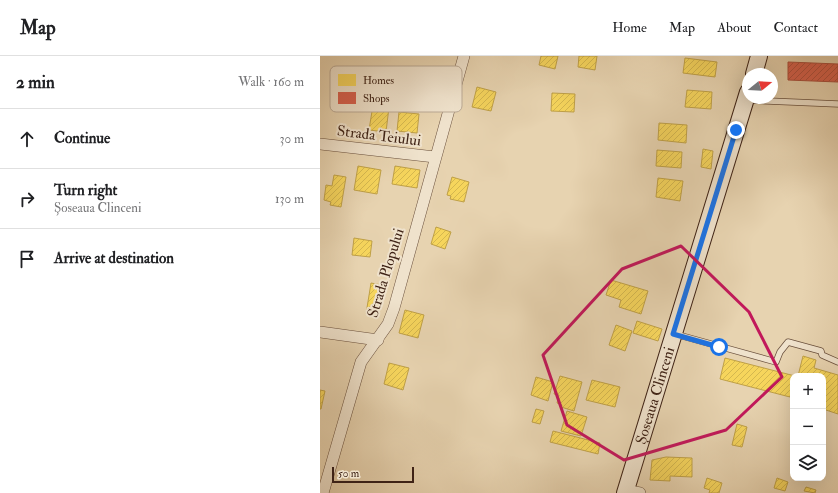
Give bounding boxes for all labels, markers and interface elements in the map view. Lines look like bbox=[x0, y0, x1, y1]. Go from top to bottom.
text: Map bbox=[20, 16, 56, 40]
text: Home bbox=[612, 19, 647, 36]
text: Map bbox=[669, 19, 695, 36]
text: About bbox=[717, 19, 751, 36]
text: Contact bbox=[773, 19, 818, 36]
legend bbox=[330, 66, 462, 112]
north arrow bbox=[742, 68, 778, 104]
text: 2 min bbox=[16, 72, 55, 93]
text: Walk · 160 m bbox=[238, 74, 304, 90]
text: Homes bbox=[363, 74, 394, 87]
text: Shops bbox=[363, 92, 390, 106]
street label: Strada Teiului bbox=[336, 121, 422, 151]
route end bbox=[727, 121, 745, 139]
icon: ahead bbox=[16, 128, 38, 150]
text: Continue bbox=[54, 129, 110, 148]
text: 30 m bbox=[280, 131, 304, 147]
text: Turn right bbox=[54, 181, 117, 200]
icon: right bbox=[16, 188, 38, 210]
text: 130 m bbox=[275, 191, 304, 207]
text: Șoseaua Clinceni bbox=[54, 200, 141, 216]
street label: Strada Plopului bbox=[363, 226, 410, 320]
icon: arrive bbox=[16, 248, 38, 270]
text: Arrive at destination bbox=[54, 249, 174, 268]
route start bbox=[710, 338, 728, 356]
street label: Șoseaua Clinceni bbox=[631, 344, 679, 447]
map controls bbox=[790, 373, 826, 481]
button: + bbox=[790, 373, 826, 409]
button: − bbox=[790, 409, 826, 445]
button: layers bbox=[790, 445, 826, 481]
scale bar bbox=[332, 465, 414, 484]
text: 50 m bbox=[338, 467, 359, 480]

